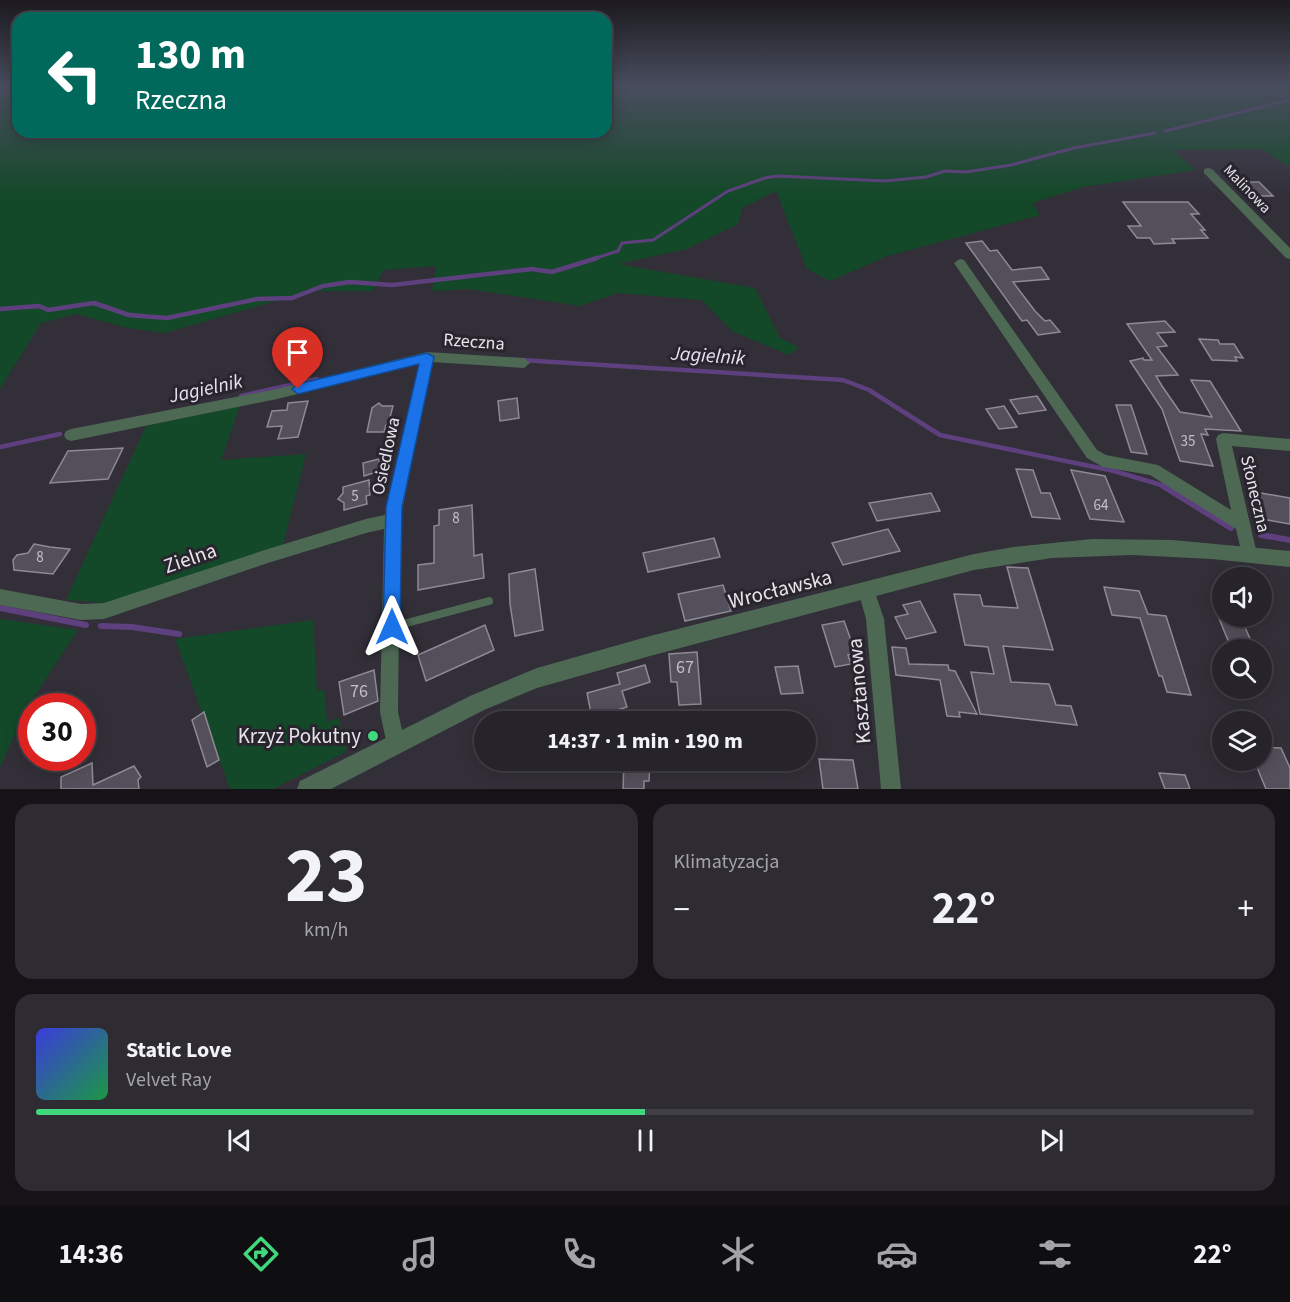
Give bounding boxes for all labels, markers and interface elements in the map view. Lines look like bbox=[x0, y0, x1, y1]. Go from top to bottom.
text: 130 m bbox=[135, 25, 246, 85]
icon: left bbox=[36, 36, 114, 114]
text: Rzeczna bbox=[135, 81, 227, 120]
street label: Malinowa bbox=[1218, 160, 1276, 218]
pin bbox=[272, 327, 323, 389]
street label: Rzeczna bbox=[443, 327, 505, 357]
icon: arrive bbox=[281, 336, 314, 369]
water label: Jagielnik bbox=[669, 339, 747, 373]
water label: Jagielnik bbox=[166, 367, 246, 411]
street label: Osiedlowa bbox=[366, 415, 406, 497]
house number: 35 bbox=[1181, 431, 1195, 452]
street label: Słoneczna bbox=[1234, 453, 1276, 535]
house number: 5 bbox=[351, 486, 359, 507]
house number: 64 bbox=[1094, 495, 1109, 516]
house number: 8 bbox=[452, 508, 460, 529]
street label: Zielna bbox=[159, 535, 221, 581]
house number: 8 bbox=[36, 547, 44, 568]
street label: Wrocławska bbox=[725, 562, 835, 616]
map controls bbox=[1212, 567, 1272, 771]
button: sound bbox=[1212, 567, 1272, 627]
position arrow bbox=[360, 595, 424, 659]
street label: Kasztanowa bbox=[839, 637, 879, 745]
button: search bbox=[1212, 639, 1272, 699]
house number: 67 bbox=[676, 655, 694, 680]
house number: 76 bbox=[350, 679, 368, 704]
speed limit sign: 30 bbox=[18, 693, 96, 771]
button: layers bbox=[1212, 711, 1272, 771]
place label: Krzyż Pokutny bbox=[238, 721, 361, 751]
text: 14:37 · 1 min · 190 m bbox=[547, 725, 743, 757]
marker: Krzyż Pokutny bbox=[366, 729, 380, 743]
text: 23 bbox=[285, 821, 367, 932]
text: Klimatyzacja bbox=[674, 848, 779, 876]
text: 22° bbox=[932, 877, 996, 941]
text: − bbox=[674, 886, 690, 933]
text: + bbox=[1238, 886, 1254, 933]
text: km/h bbox=[304, 916, 348, 944]
text: Static Love bbox=[126, 1034, 232, 1066]
text: Velvet Ray bbox=[126, 1066, 212, 1094]
icon: previous bbox=[223, 1124, 256, 1157]
icon: pause bbox=[629, 1124, 662, 1157]
icon: next bbox=[1035, 1124, 1068, 1157]
icon: directions bbox=[240, 1233, 282, 1275]
icon: music bbox=[399, 1233, 441, 1275]
icon: phone bbox=[558, 1233, 600, 1275]
icon: climate bbox=[717, 1233, 759, 1275]
icon: car bbox=[876, 1233, 918, 1275]
icon: filters bbox=[1034, 1233, 1076, 1275]
text: 14:36 bbox=[58, 1235, 124, 1274]
text: 22° bbox=[1193, 1235, 1232, 1274]

